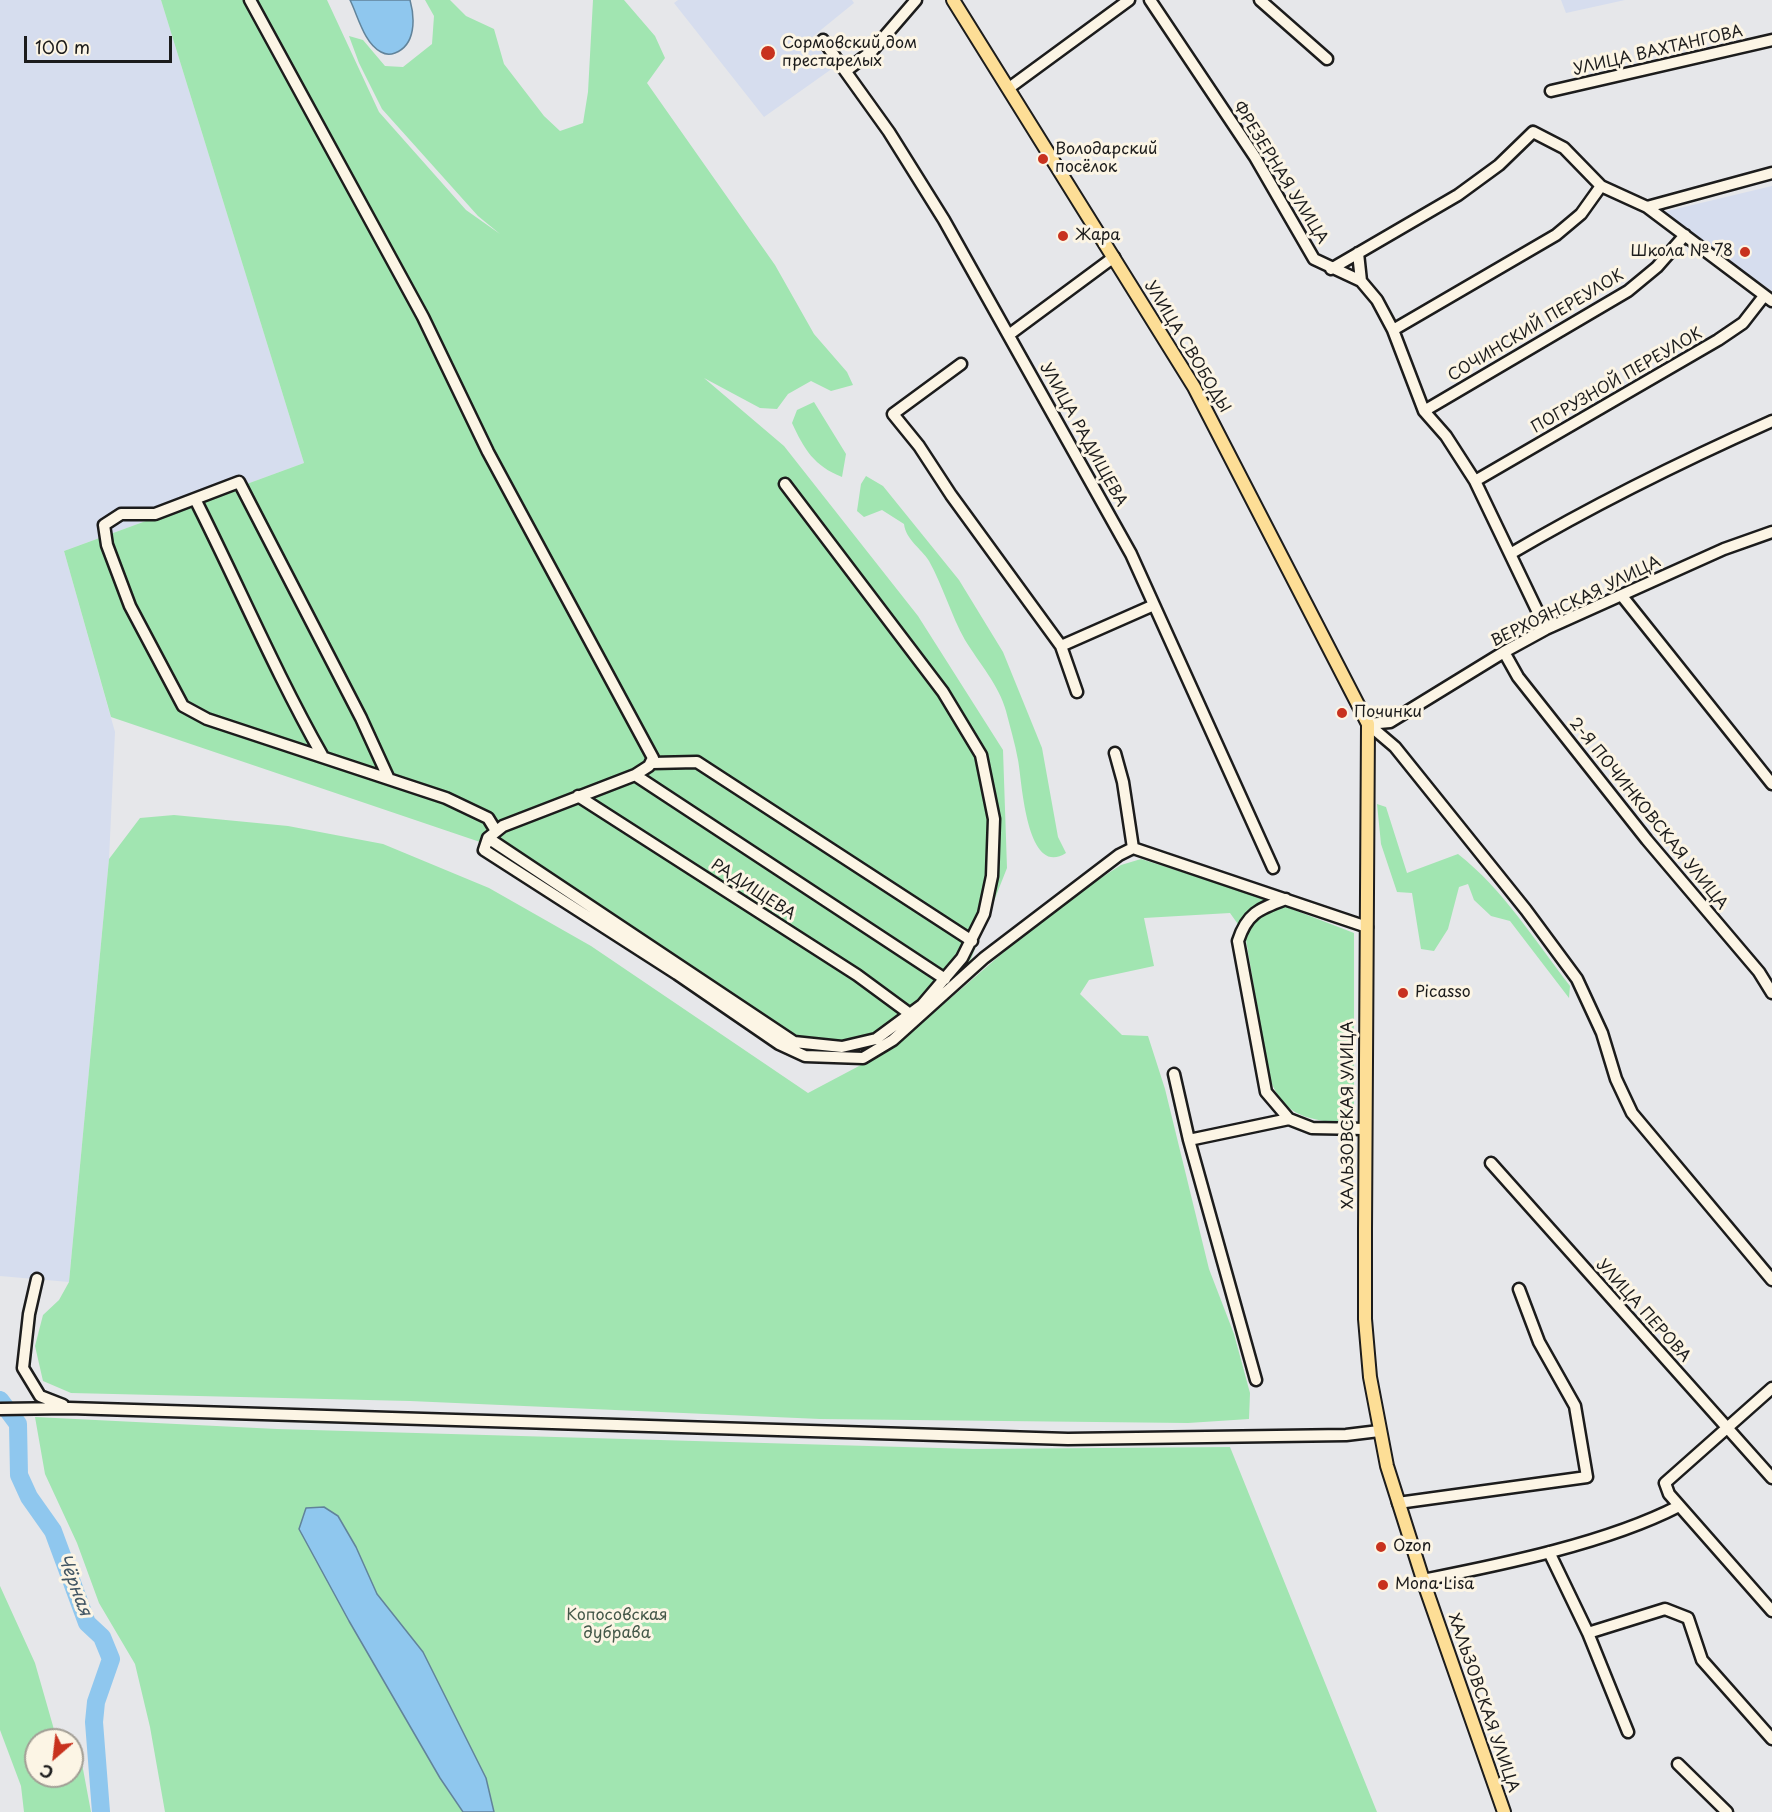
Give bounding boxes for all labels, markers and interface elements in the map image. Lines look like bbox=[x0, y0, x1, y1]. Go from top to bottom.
street label: УЛИЦА ВАХТАНГОВА bbox=[1571, 22, 1745, 80]
scale bar bbox=[27, 24, 176, 62]
text: 100 m bbox=[35, 33, 90, 60]
place label: Сормовский дом престарелых bbox=[782, 34, 917, 72]
marker: Сормовский дом престарелых bbox=[759, 44, 777, 62]
street label: ФРЕЗЕРНАЯ УЛИЦА bbox=[1228, 98, 1332, 248]
place label: Володарский посёлок bbox=[1055, 140, 1157, 178]
marker: Володарский посёлок bbox=[1036, 152, 1050, 166]
place label: Жара bbox=[1075, 226, 1120, 246]
marker: Жара bbox=[1056, 229, 1070, 243]
place label: Школа № 78 bbox=[1631, 242, 1733, 262]
marker: Школа № 78 bbox=[1738, 245, 1752, 259]
street label: СОЧИНСКИЙ ПЕРЕУЛОК bbox=[1445, 266, 1627, 386]
street label: УЛИЦА СВОБОДЫ bbox=[1140, 278, 1234, 416]
street label: ПОГРУЗНОЙ ПЕРЕУЛОК bbox=[1528, 324, 1706, 438]
street label: УЛИЦА РАДИЩЕВА bbox=[1036, 360, 1130, 510]
street label: ВЕРХОЯНСКАЯ УЛИЦА bbox=[1488, 553, 1664, 651]
place label: Починки bbox=[1354, 703, 1422, 723]
marker: Починки bbox=[1335, 706, 1349, 720]
street label: 2-Я ПОЧИНКОВСКАЯ УЛИЦА bbox=[1565, 714, 1731, 914]
street label: РАДИЩЕВА bbox=[707, 856, 799, 924]
place label: Picasso bbox=[1415, 983, 1471, 1003]
marker: Picasso bbox=[1396, 986, 1410, 1000]
street label: ХАЛЬЗОВСКАЯ УЛИЦА bbox=[1339, 1021, 1359, 1209]
street label: УЛИЦА ПЕРОВА bbox=[1592, 1256, 1694, 1366]
place label: Ozon bbox=[1393, 1537, 1431, 1557]
marker: Ozon bbox=[1374, 1540, 1388, 1554]
water label: Чёрная bbox=[52, 1551, 96, 1619]
place label: Mona Lisa bbox=[1395, 1575, 1474, 1595]
marker: Mona Lisa bbox=[1376, 1578, 1390, 1592]
park label: Копосовская дубрава bbox=[566, 1606, 668, 1644]
street label: ХАЛЬЗОВСКАЯ УЛИЦА bbox=[1443, 1611, 1523, 1795]
north arrow bbox=[24, 1728, 84, 1788]
text: С bbox=[36, 1759, 57, 1786]

